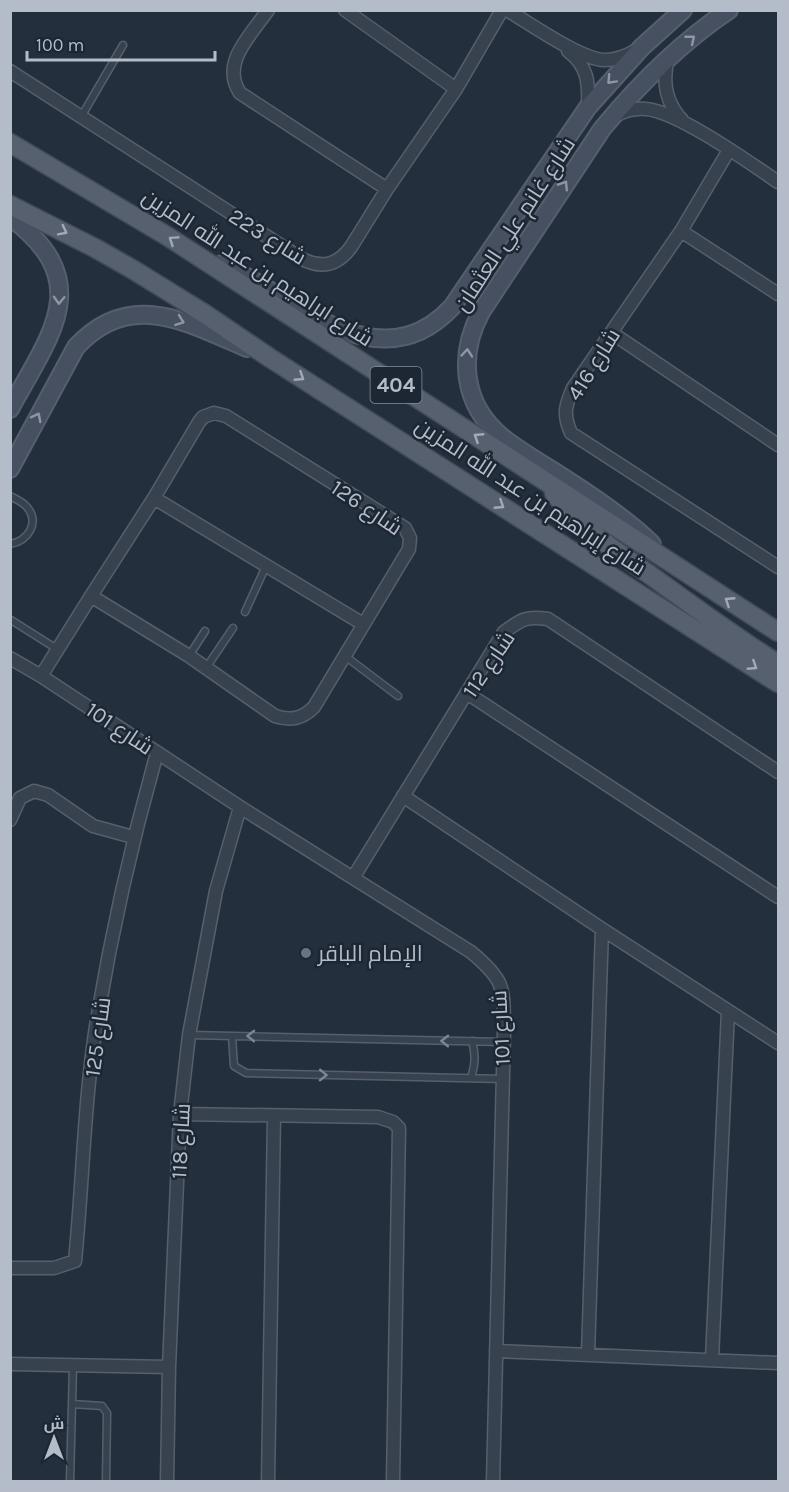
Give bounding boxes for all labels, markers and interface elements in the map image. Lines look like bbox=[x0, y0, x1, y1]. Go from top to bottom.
scale bar bbox=[27, 24, 214, 62]
text: 100 m bbox=[36, 34, 84, 56]
one-way arrow bbox=[684, 35, 695, 46]
one-way arrow bbox=[607, 73, 618, 84]
street label: شارع غانم علي العثمان bbox=[449, 132, 583, 318]
one-way arrow bbox=[556, 181, 568, 191]
street label: شارع ابراهيم بن عبد الله المزين bbox=[136, 182, 379, 354]
street label: شارع 223 bbox=[223, 203, 311, 272]
one-way arrow bbox=[56, 224, 67, 236]
one-way arrow bbox=[169, 236, 180, 247]
one-way arrow bbox=[53, 296, 66, 305]
one-way arrow bbox=[174, 313, 185, 326]
street label: شارع 416 bbox=[562, 324, 627, 406]
one-way arrow bbox=[461, 348, 474, 357]
road number: 404 bbox=[370, 367, 422, 403]
one-way arrow bbox=[294, 370, 304, 382]
street label: شارع إبراهيم بن عبد الله المزين bbox=[409, 411, 652, 583]
one-way arrow bbox=[30, 412, 42, 423]
one-way arrow bbox=[474, 433, 485, 444]
street label: شارع 126 bbox=[325, 475, 407, 542]
one-way arrow bbox=[494, 497, 504, 509]
one-way arrow bbox=[725, 596, 735, 608]
street label: شارع 112 bbox=[457, 626, 521, 704]
one-way arrow bbox=[747, 659, 757, 671]
street label: شارع 101 bbox=[80, 697, 158, 762]
place label: الإمام الباقر bbox=[316, 941, 423, 969]
marker: الإمام الباقر bbox=[299, 946, 313, 960]
street label: شارع 101 bbox=[486, 990, 517, 1066]
street label: شارع 125 bbox=[80, 996, 117, 1079]
one-way arrow bbox=[246, 1030, 255, 1042]
one-way arrow bbox=[441, 1034, 450, 1047]
one-way arrow bbox=[318, 1068, 327, 1081]
street label: شارع 118 bbox=[166, 1102, 197, 1180]
north arrow bbox=[24, 1408, 84, 1468]
text: ش bbox=[44, 1414, 64, 1433]

